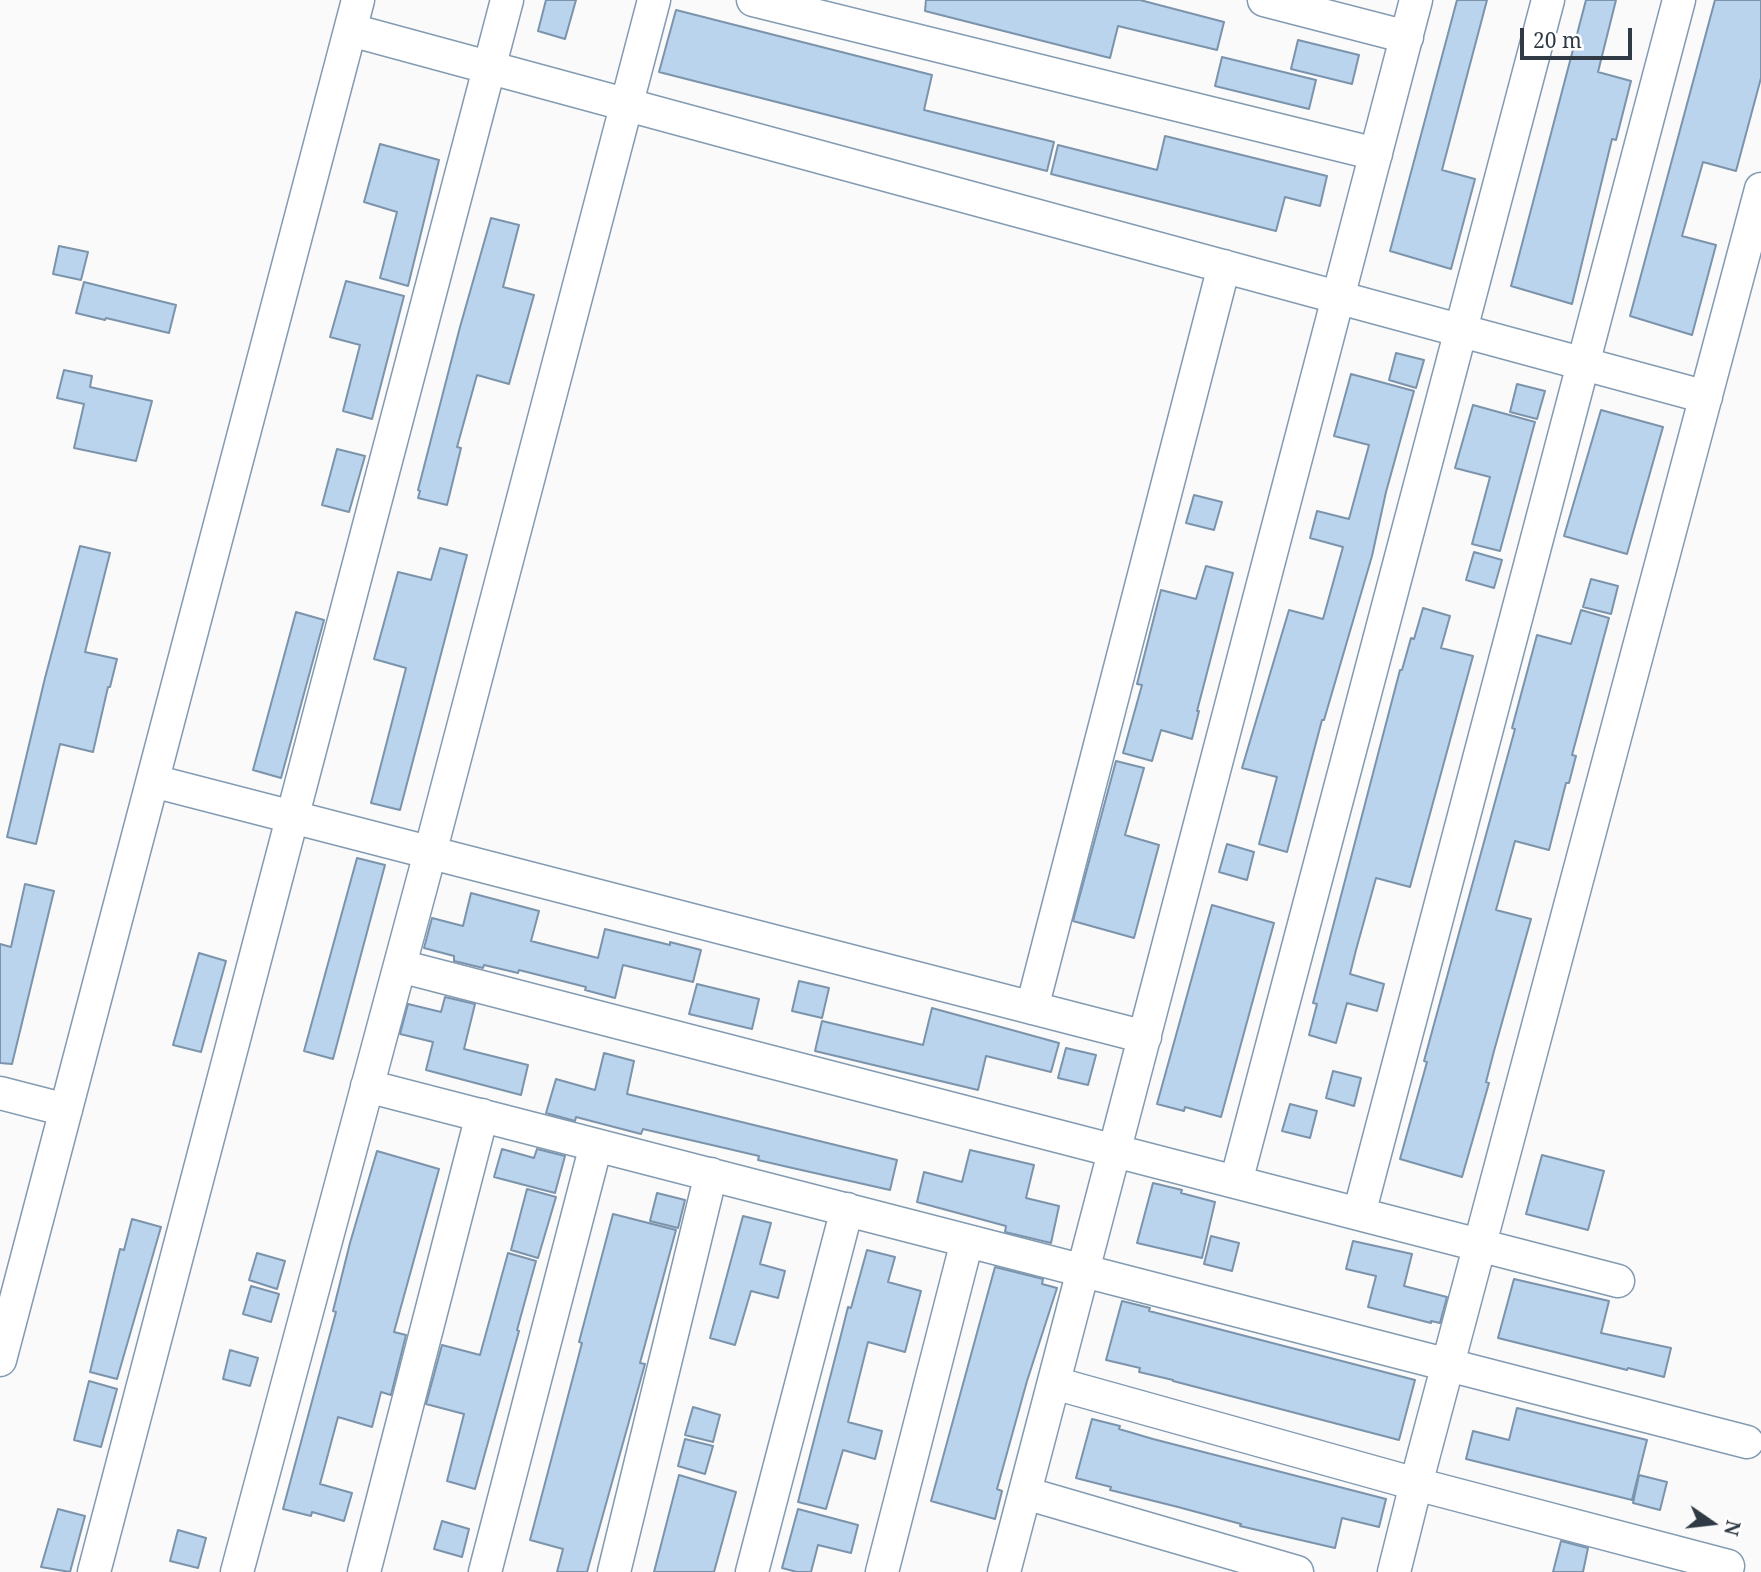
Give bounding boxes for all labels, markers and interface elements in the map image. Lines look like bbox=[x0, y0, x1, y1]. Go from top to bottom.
scale bar bbox=[1523, 14, 1635, 58]
text: 20 m bbox=[1533, 26, 1582, 54]
north arrow bbox=[1677, 1488, 1747, 1558]
text: N bbox=[1718, 1518, 1747, 1538]

